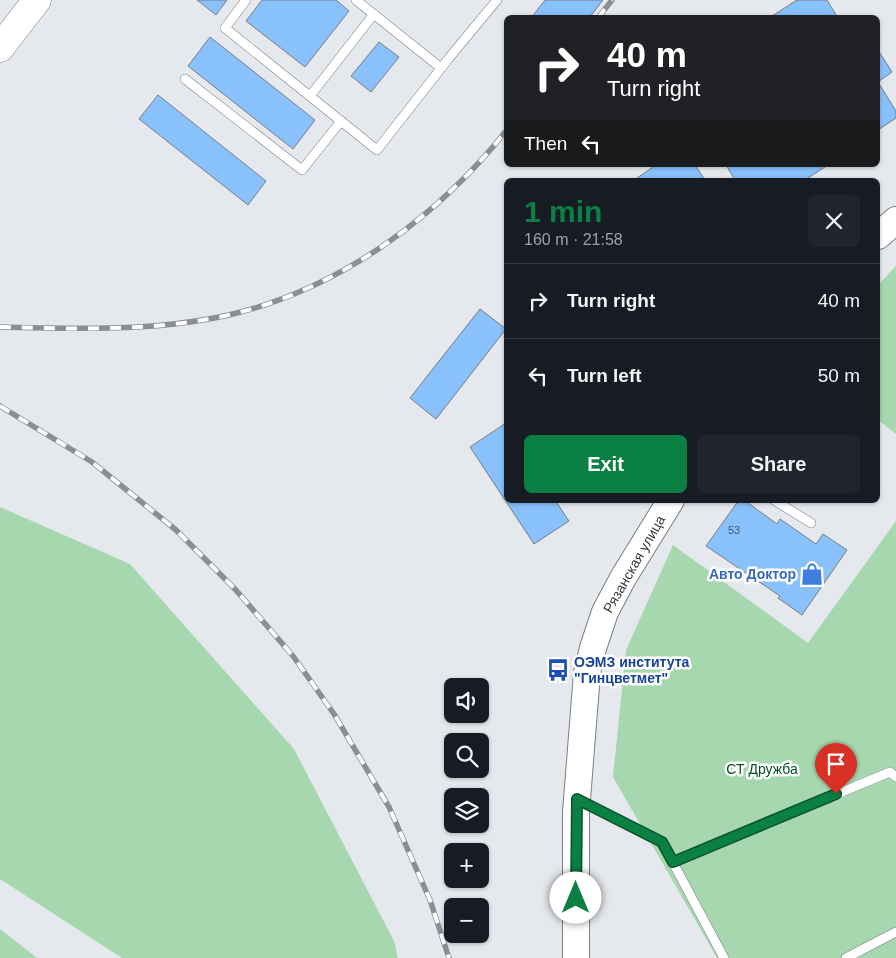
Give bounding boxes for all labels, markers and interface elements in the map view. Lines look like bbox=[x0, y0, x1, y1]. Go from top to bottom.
icon: right bbox=[524, 35, 589, 100]
text: 40 m bbox=[607, 35, 687, 74]
text: Turn right bbox=[607, 76, 700, 101]
icon: left bbox=[577, 130, 605, 158]
text: Then bbox=[524, 133, 567, 154]
text: 1 min bbox=[524, 195, 602, 228]
button: close bbox=[808, 195, 860, 247]
text: 160 m · 21:58 bbox=[524, 231, 623, 248]
icon: right bbox=[524, 287, 552, 315]
text: Turn right bbox=[567, 290, 655, 311]
text: 40 m bbox=[818, 290, 860, 311]
icon: left bbox=[524, 362, 552, 390]
text: Turn left bbox=[567, 365, 642, 386]
text: 50 m bbox=[818, 365, 860, 386]
button: Exit bbox=[524, 435, 687, 493]
button: Share bbox=[697, 435, 860, 493]
street label: Рязанская улица bbox=[600, 512, 668, 615]
house number: 53 bbox=[728, 524, 740, 536]
shop icon: Авто Доктор bbox=[799, 561, 825, 587]
place label: Авто Доктор bbox=[709, 566, 796, 582]
place label: ОЭМЗ института "Гинцветмет" bbox=[574, 654, 690, 686]
bus stop icon: ОЭМЗ института "Гинцветмет" bbox=[545, 657, 571, 683]
map controls bbox=[444, 678, 489, 943]
button: sound bbox=[444, 678, 489, 723]
button: search bbox=[444, 733, 489, 778]
pin bbox=[815, 743, 857, 794]
icon: arrive bbox=[822, 750, 850, 778]
park label: СТ Дружба bbox=[726, 761, 798, 777]
button: layers bbox=[444, 788, 489, 833]
button: + bbox=[444, 843, 489, 888]
position arrow bbox=[549, 871, 601, 923]
button: − bbox=[444, 898, 489, 943]

